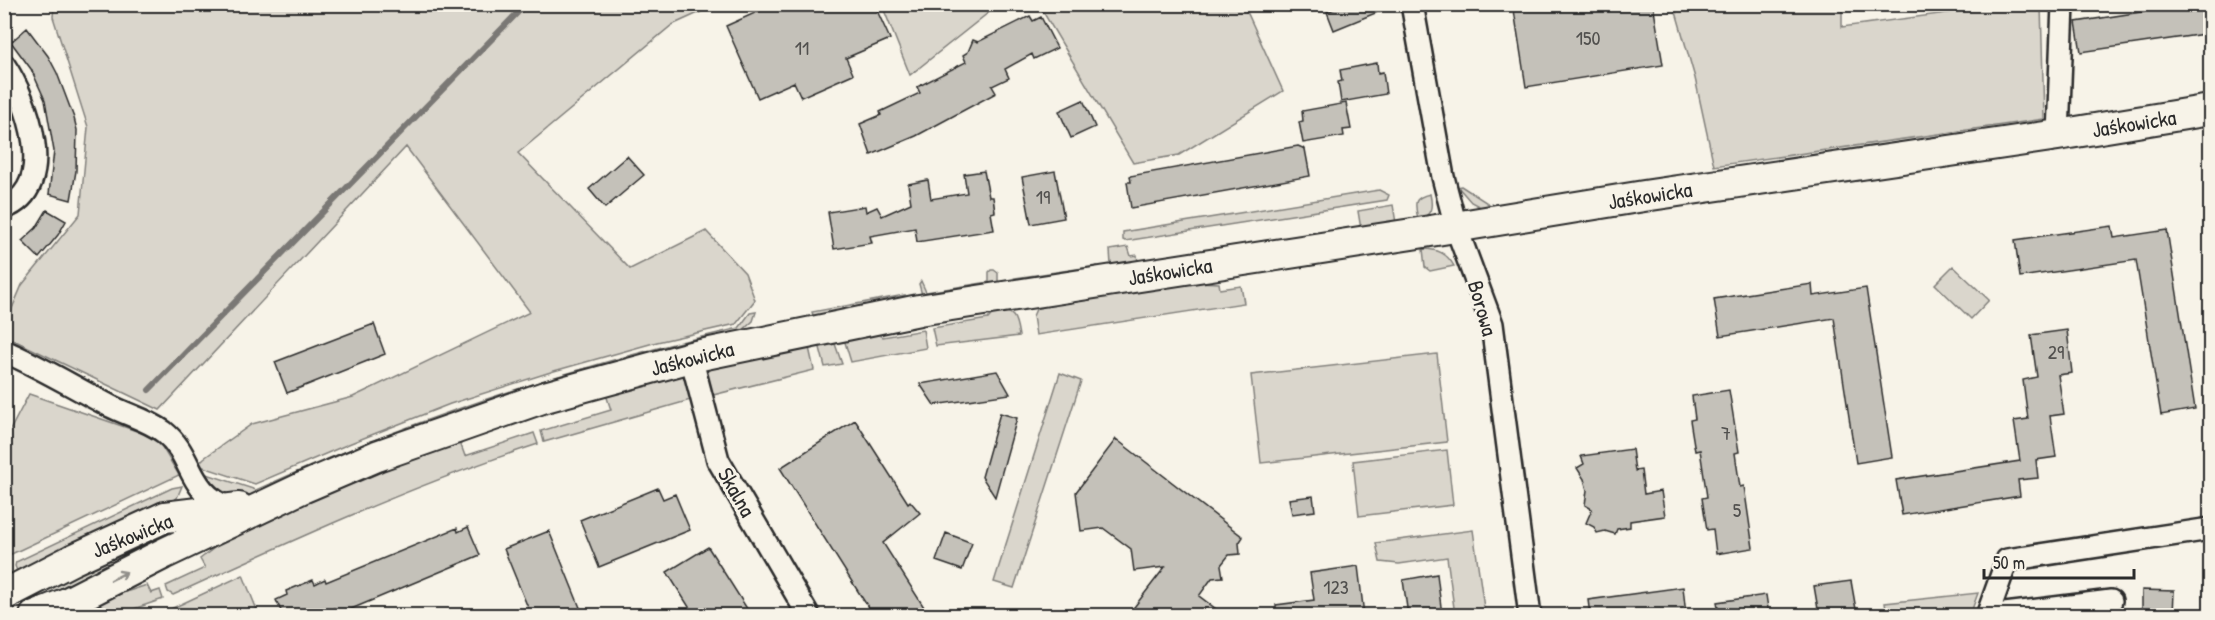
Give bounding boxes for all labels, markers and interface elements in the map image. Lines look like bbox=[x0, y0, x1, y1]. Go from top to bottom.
house number: 150 bbox=[1576, 24, 1600, 51]
house number: 11 bbox=[795, 34, 809, 61]
street label: Jaśkowicka bbox=[2090, 102, 2179, 144]
street label: Jaśkowicka bbox=[1606, 174, 1695, 216]
house number: 19 bbox=[1036, 183, 1050, 210]
street label: Jaśkowicka bbox=[1126, 250, 1215, 292]
street label: Borowa bbox=[1461, 277, 1505, 339]
street label: Jaśkowicka bbox=[647, 333, 737, 383]
house number: 29 bbox=[2048, 338, 2064, 365]
house number: 7 bbox=[1721, 419, 1731, 446]
street label: Skalna bbox=[711, 462, 763, 522]
house number: 5 bbox=[1733, 496, 1742, 523]
street label: Jaśkowicka bbox=[87, 505, 177, 565]
scale bar bbox=[1984, 542, 2134, 580]
text: 50 m bbox=[1993, 550, 2025, 575]
one-way arrow bbox=[109, 570, 127, 582]
house number: 123 bbox=[1323, 573, 1349, 600]

